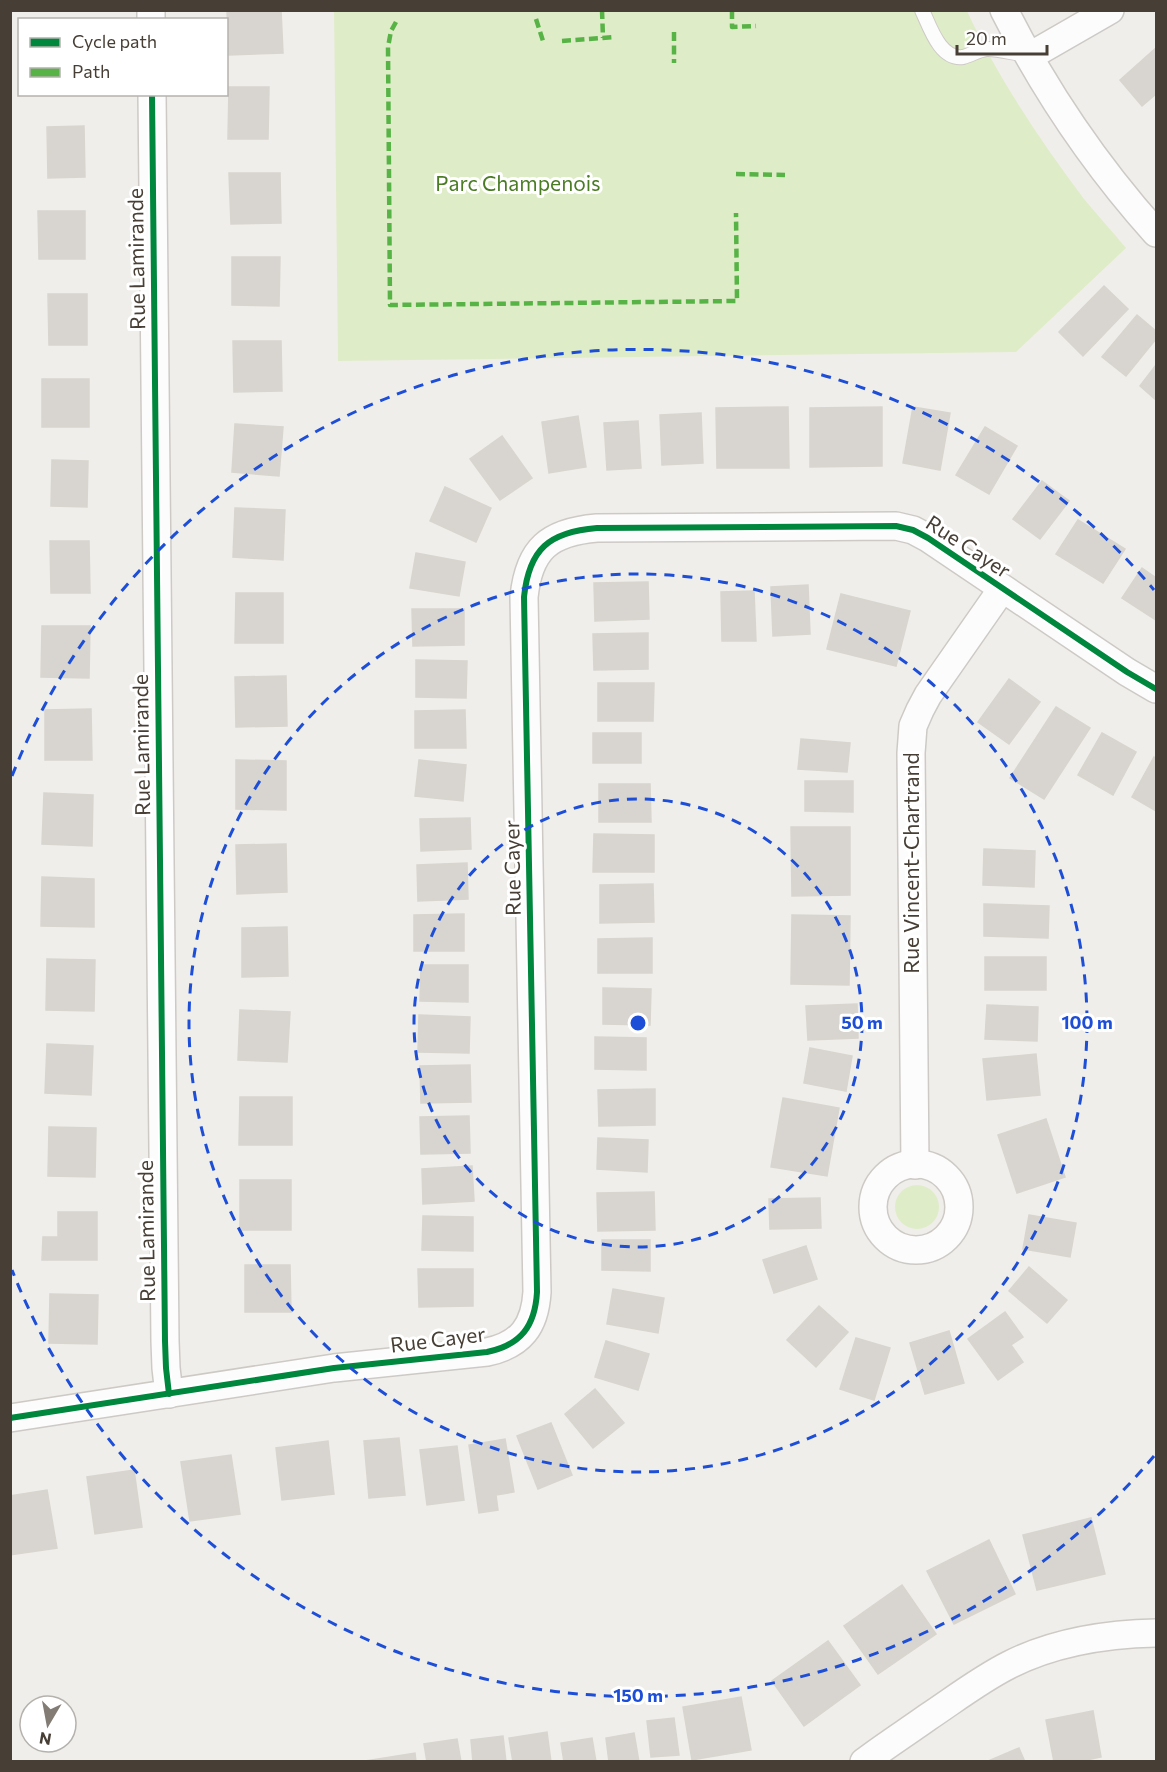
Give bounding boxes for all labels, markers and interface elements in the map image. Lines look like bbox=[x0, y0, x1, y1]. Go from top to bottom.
legend bbox=[18, 18, 228, 96]
scale bar bbox=[957, 18, 1047, 56]
text: 20 m bbox=[966, 27, 1007, 49]
text: Cycle path bbox=[72, 30, 157, 52]
text: Path bbox=[72, 60, 110, 82]
park label: Parc Champenois bbox=[435, 170, 601, 195]
street label: Rue Lamirande bbox=[122, 188, 149, 330]
street label: Rue Cayer bbox=[922, 509, 1016, 582]
street label: Rue Lamirande bbox=[127, 674, 154, 816]
street label: Rue Vincent-Chartrand bbox=[898, 752, 923, 974]
street label: Rue Cayer bbox=[498, 820, 525, 916]
text: 50 m bbox=[841, 1011, 883, 1033]
text: 100 m bbox=[1061, 1011, 1113, 1033]
centre of rings bbox=[628, 1013, 648, 1033]
street label: Rue Lamirande bbox=[132, 1160, 159, 1302]
street label: Rue Cayer bbox=[389, 1320, 487, 1357]
text: 150 m bbox=[613, 1684, 663, 1706]
north arrow bbox=[18, 1694, 78, 1754]
text: N bbox=[38, 1729, 53, 1750]

